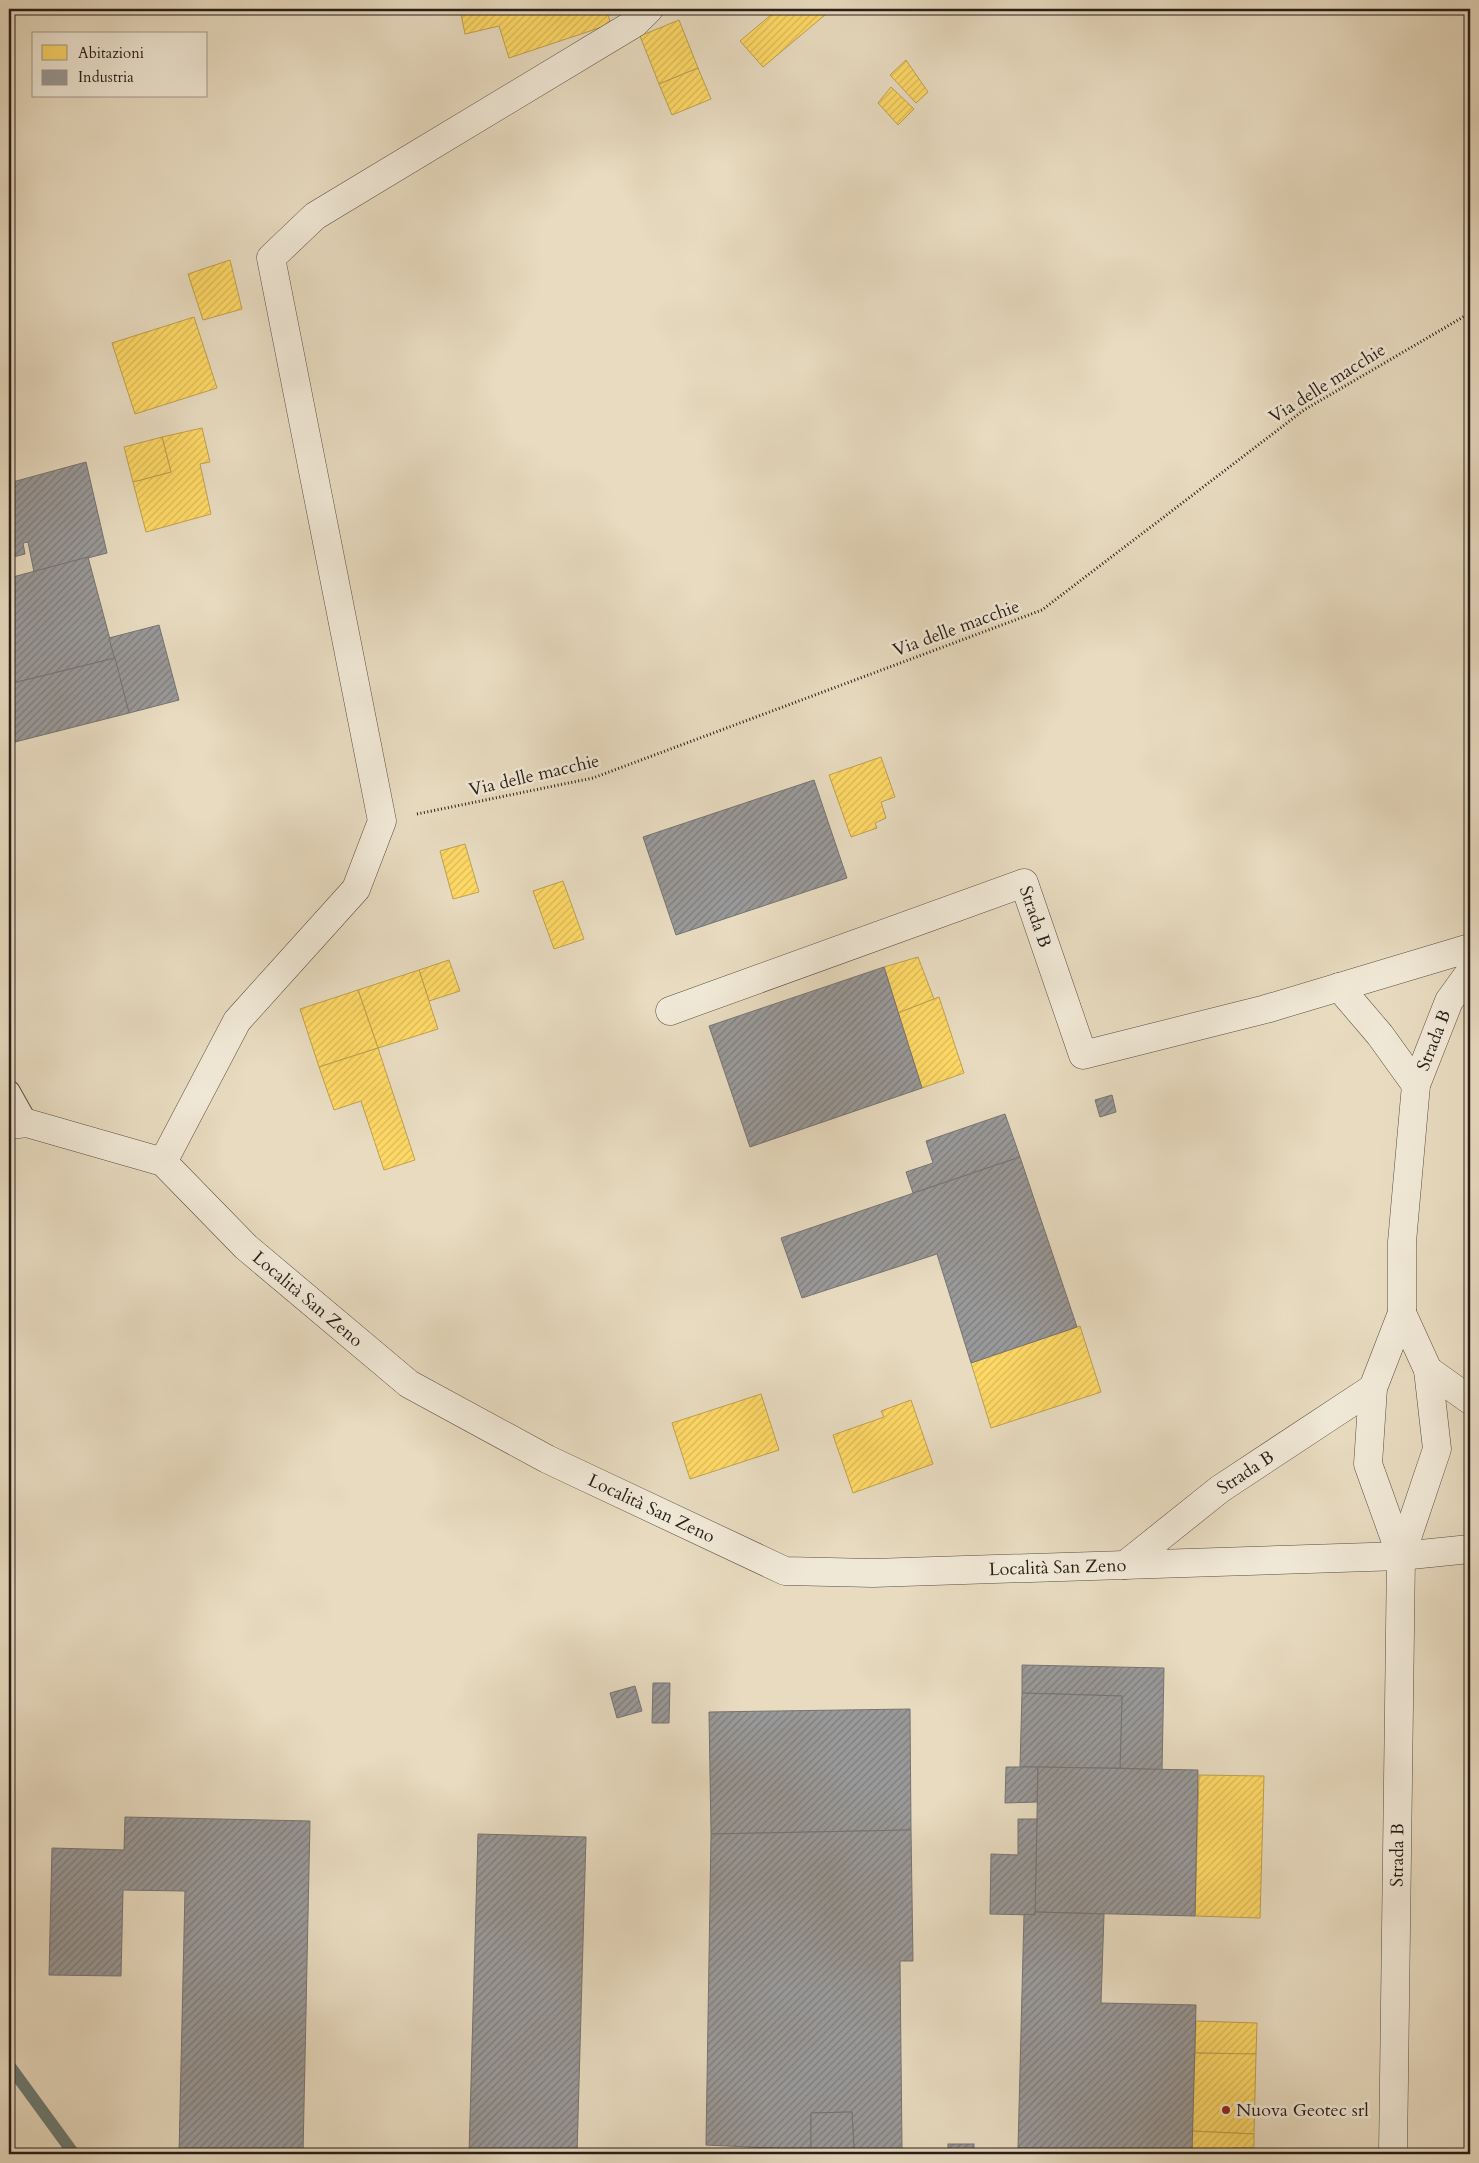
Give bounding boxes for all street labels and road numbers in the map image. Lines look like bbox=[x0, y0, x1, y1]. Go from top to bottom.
street label: Via delle macchie bbox=[1264, 337, 1390, 429]
street label: Via delle macchie bbox=[889, 594, 1023, 663]
street label: Via delle macchie bbox=[466, 748, 602, 803]
street label: Strada B bbox=[1013, 883, 1057, 951]
street label: Strada B bbox=[1411, 1006, 1457, 1075]
street label: Località San Zeno bbox=[247, 1245, 368, 1353]
street label: Strada B bbox=[1212, 1445, 1279, 1501]
street label: Località San Zeno bbox=[584, 1468, 719, 1549]
street label: Località San Zeno bbox=[988, 1553, 1127, 1582]
street label: Strada B bbox=[1385, 1823, 1410, 1887]

